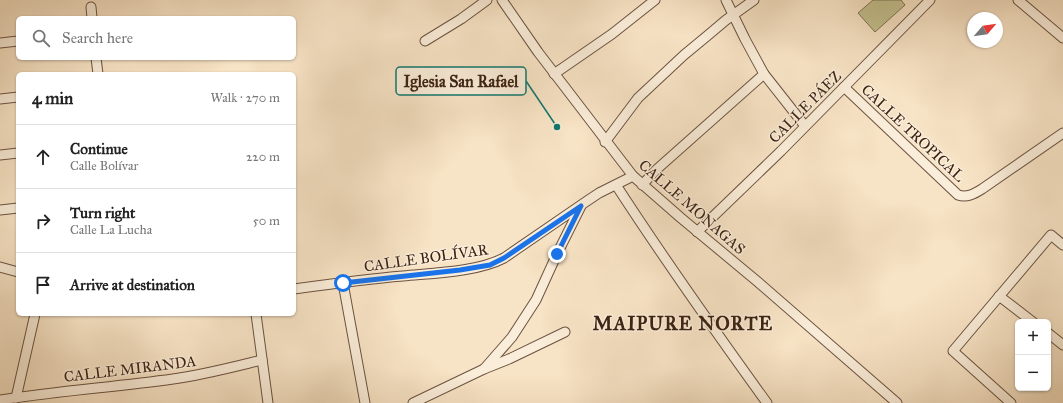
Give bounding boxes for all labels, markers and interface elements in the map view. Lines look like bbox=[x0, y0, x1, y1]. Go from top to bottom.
north arrow bbox=[967, 12, 1003, 48]
search box bbox=[16, 16, 296, 60]
icon: search bbox=[30, 27, 52, 49]
text: Search here bbox=[62, 29, 133, 47]
street label: CALLE PÁEZ bbox=[764, 66, 845, 147]
callout: Iglesia San Rafael bbox=[396, 67, 526, 95]
text: Iglesia San Rafael bbox=[404, 72, 519, 92]
street label: CALLE TROPICAL bbox=[858, 81, 968, 185]
text: 4 min bbox=[32, 88, 73, 109]
text: Walk · 270 m bbox=[211, 90, 280, 106]
text: Continue bbox=[70, 140, 128, 158]
icon: ahead bbox=[32, 146, 54, 168]
text: 220 m bbox=[246, 149, 280, 165]
street label: CALLE MONAGAS bbox=[635, 156, 749, 258]
text: Calle Bolívar bbox=[70, 158, 138, 174]
text: Turn right bbox=[70, 204, 135, 222]
icon: right bbox=[32, 210, 54, 232]
text: 50 m bbox=[253, 213, 280, 229]
text: Calle La Lucha bbox=[70, 222, 152, 238]
street label: CALLE BOLÍVAR bbox=[363, 239, 490, 276]
route end bbox=[548, 245, 566, 263]
icon: arrive bbox=[32, 274, 54, 296]
route start bbox=[334, 274, 352, 292]
text: Arrive at destination bbox=[70, 276, 195, 294]
district label: MAIPURE NORTE bbox=[593, 312, 773, 335]
map controls bbox=[1015, 319, 1051, 391]
button: + bbox=[1015, 319, 1051, 355]
street label: CALLE MIRANDA bbox=[63, 352, 197, 386]
button: − bbox=[1015, 355, 1051, 391]

